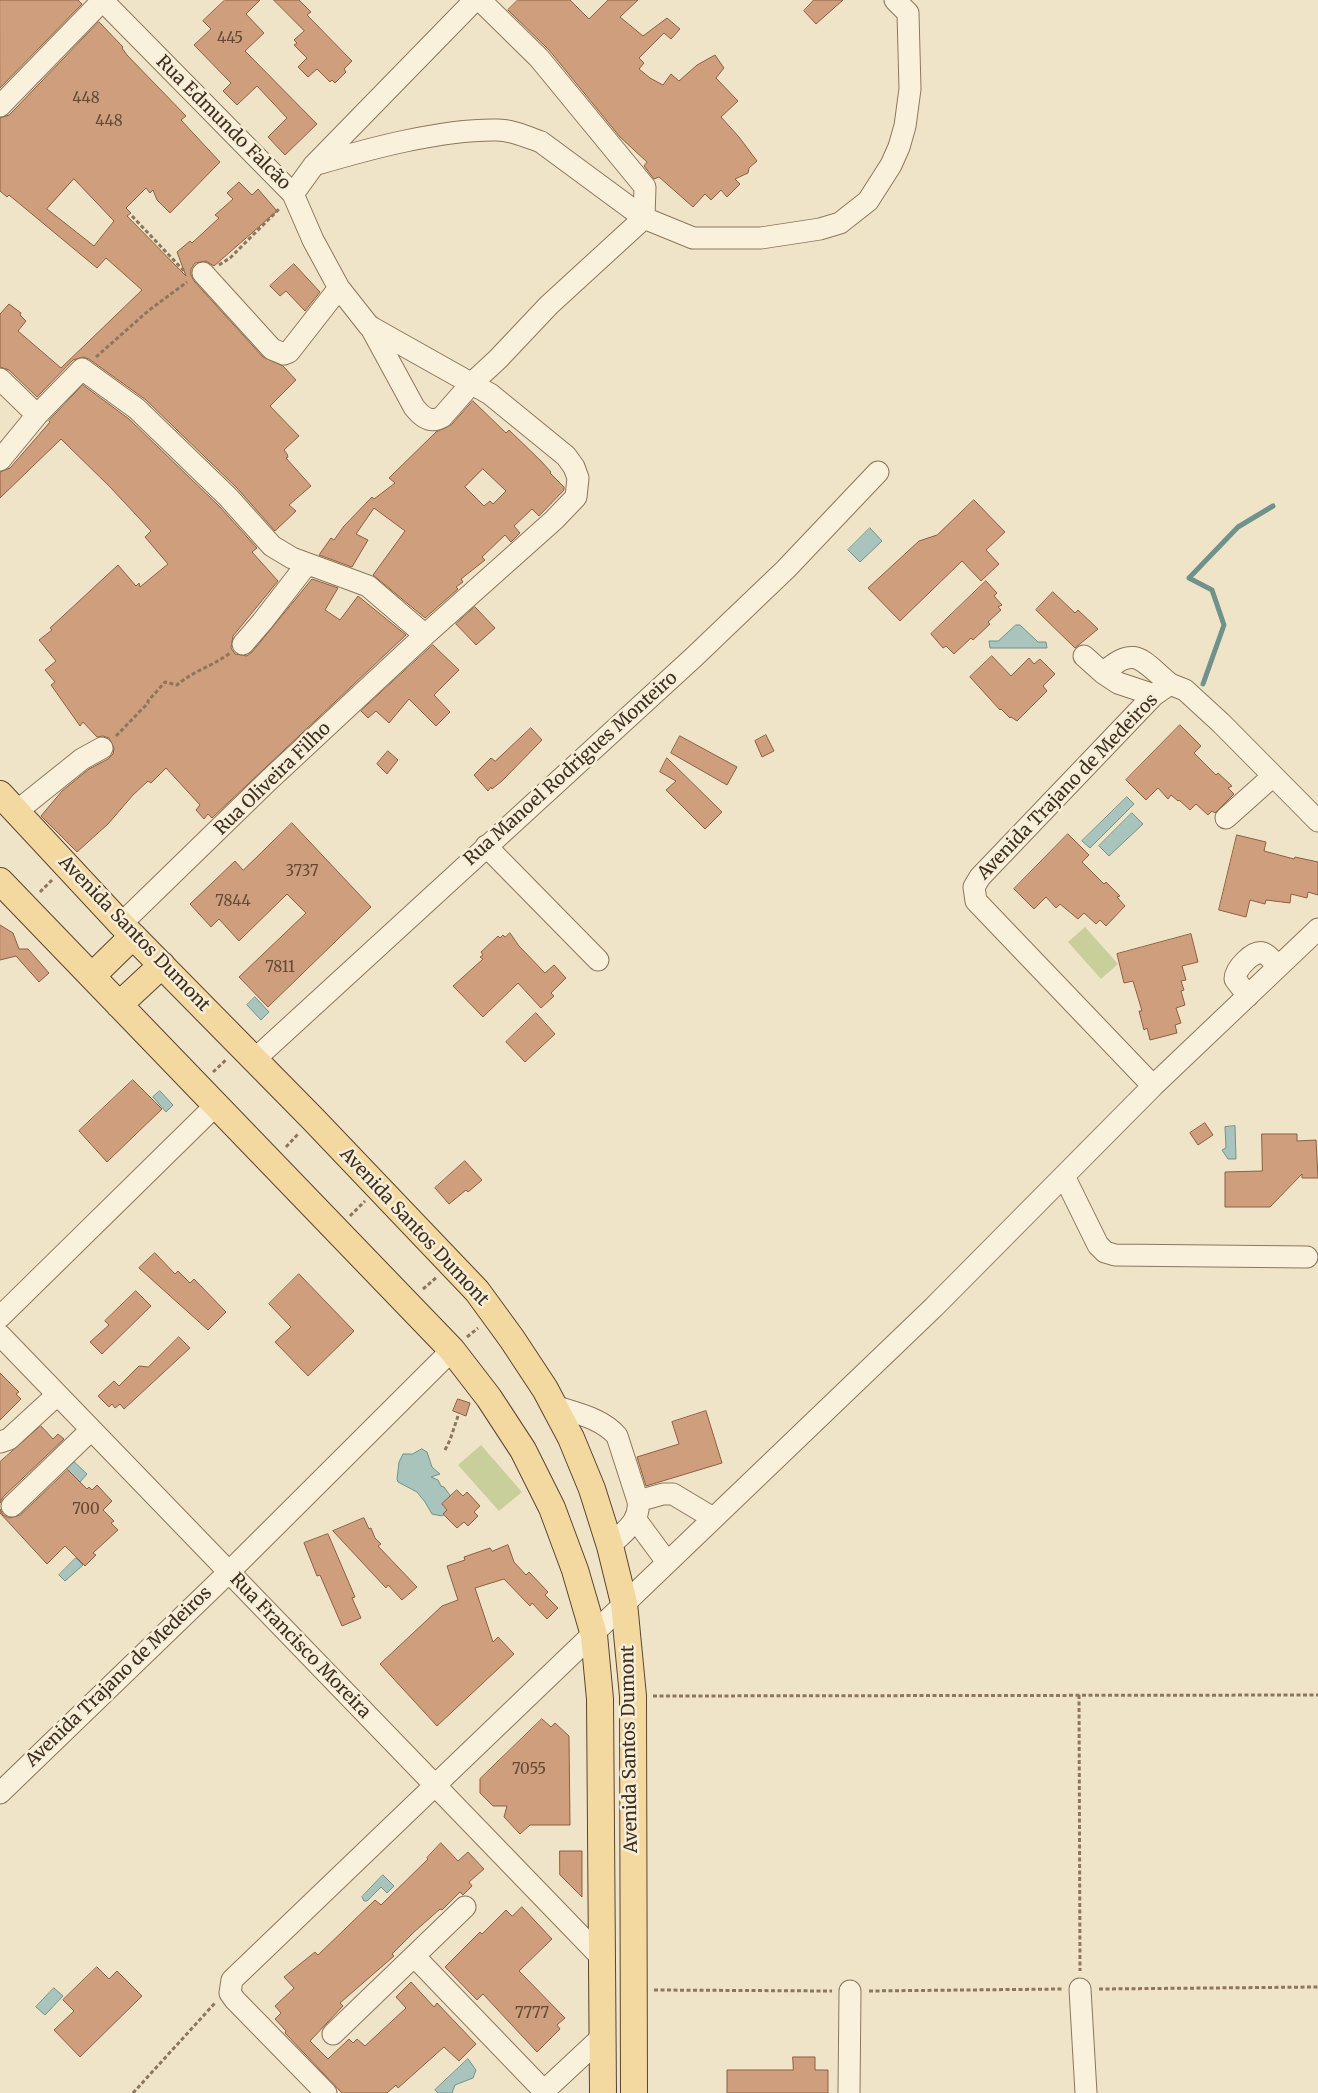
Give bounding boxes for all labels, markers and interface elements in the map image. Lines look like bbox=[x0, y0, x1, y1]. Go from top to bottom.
house number: 445 bbox=[217, 30, 243, 48]
street label: Rua Edmundo Falcão bbox=[151, 51, 295, 195]
house number: 448 bbox=[72, 90, 100, 108]
house number: 448 bbox=[95, 113, 123, 131]
street label: Rua Manoel Rodrigues Monteiro bbox=[460, 667, 682, 871]
street label: Avenida Trajano de Medeiros bbox=[973, 690, 1163, 884]
street label: Rua Oliveira Filho bbox=[210, 718, 336, 840]
street label: Avenida Santos Dumont bbox=[54, 852, 214, 1016]
house number: 3737 bbox=[286, 863, 318, 881]
house number: 7844 bbox=[215, 893, 251, 911]
house number: 7811 bbox=[265, 959, 295, 977]
street label: Avenida Santos Dumont bbox=[335, 1144, 493, 1310]
house number: 700 bbox=[72, 1501, 100, 1519]
street label: Rua Francisco Moreira bbox=[225, 1569, 375, 1723]
street label: Avenida Trajano de Medeiros bbox=[22, 1582, 216, 1772]
street label: Avenida Santos Dumont bbox=[617, 1645, 643, 1853]
house number: 7055 bbox=[512, 1761, 546, 1779]
house number: 7777 bbox=[515, 2005, 549, 2023]

